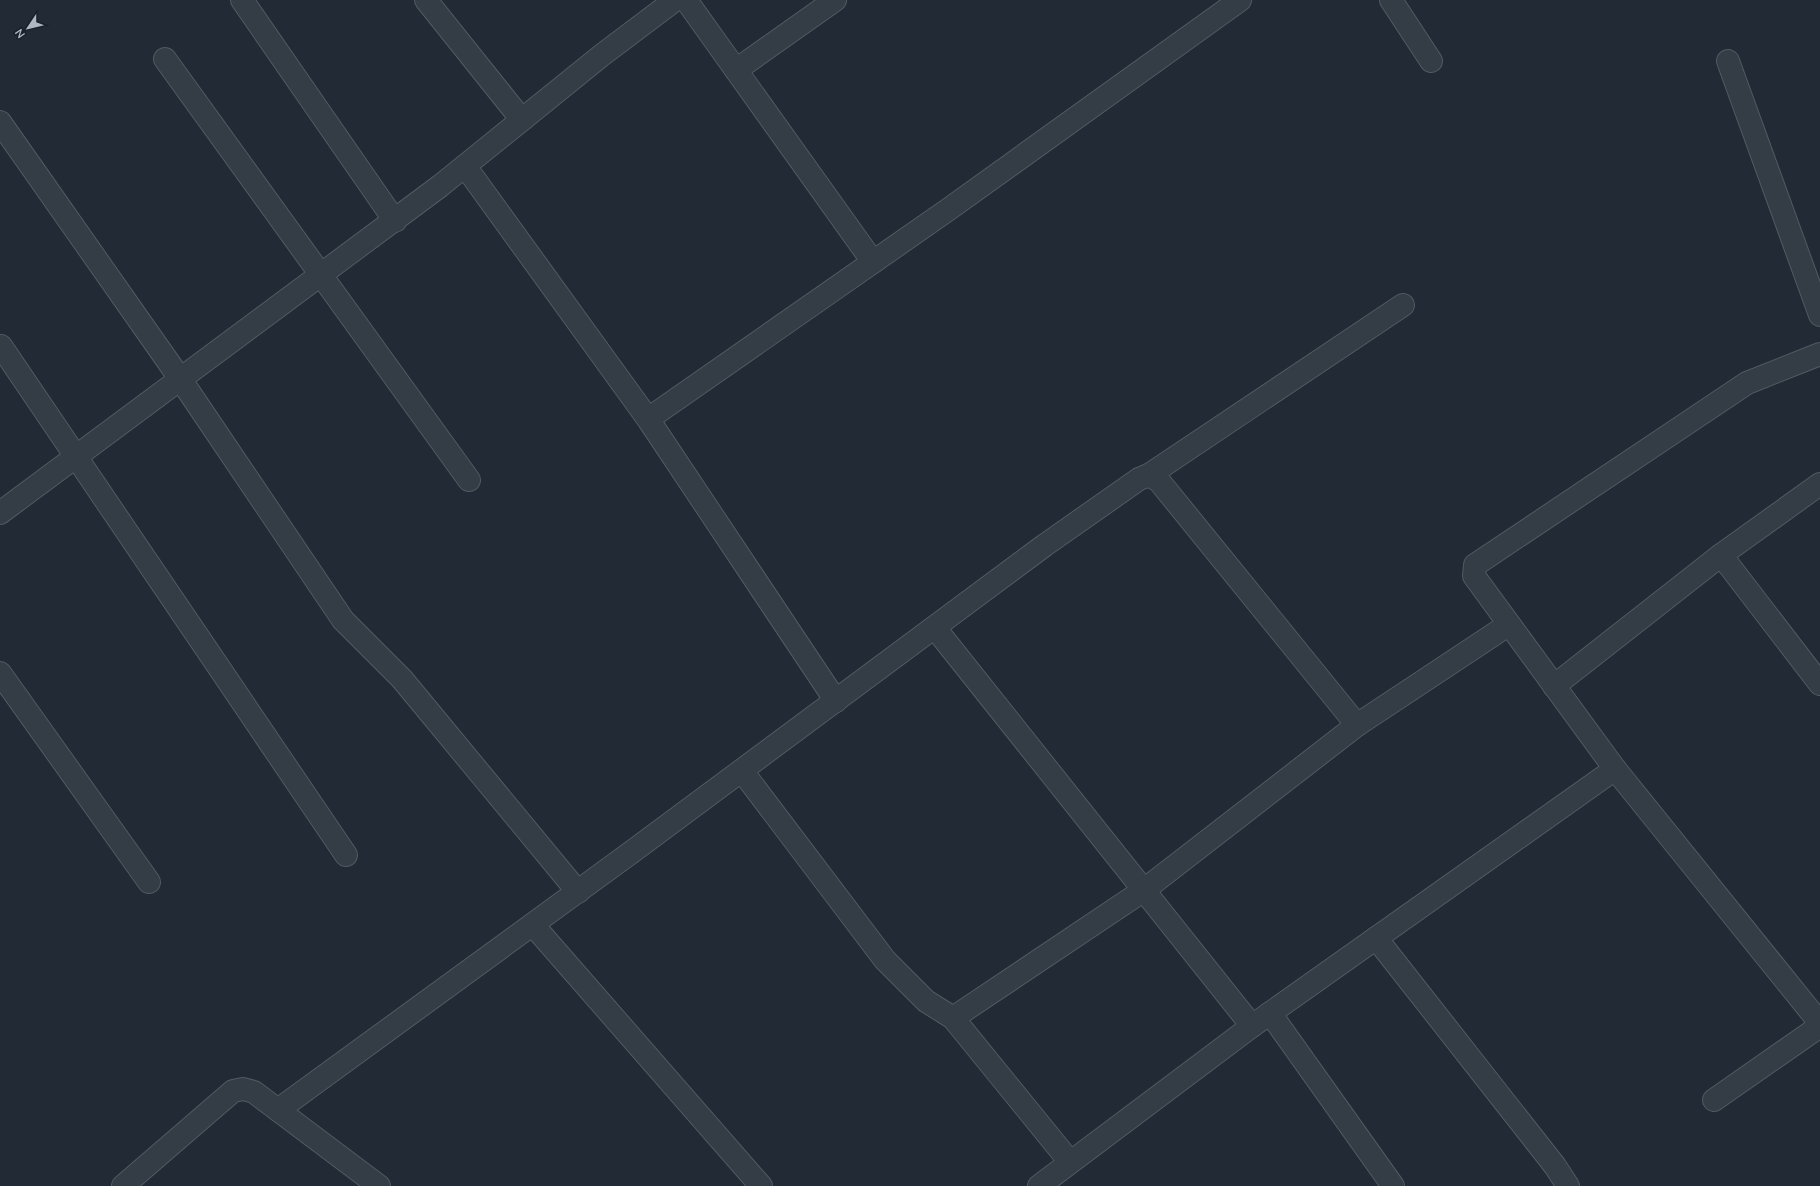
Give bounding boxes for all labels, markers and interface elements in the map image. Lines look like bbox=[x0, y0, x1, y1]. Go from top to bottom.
north arrow bbox=[8, 8, 48, 48]
text: N bbox=[12, 26, 28, 41]

